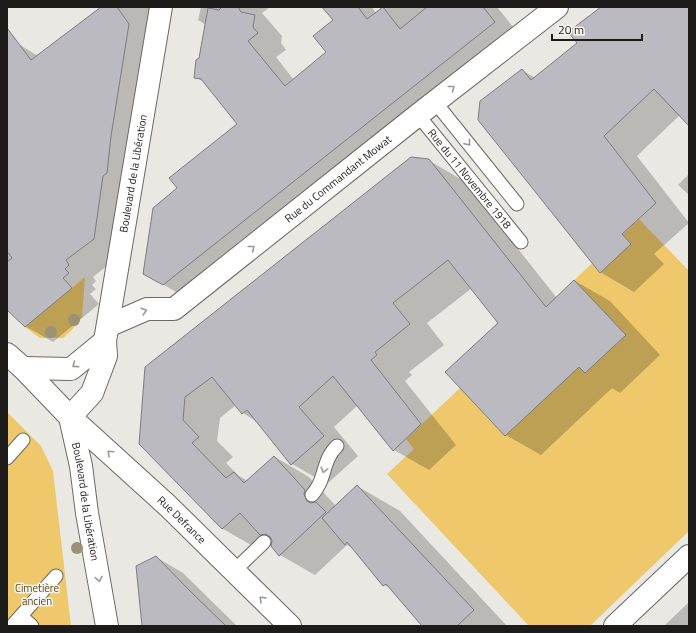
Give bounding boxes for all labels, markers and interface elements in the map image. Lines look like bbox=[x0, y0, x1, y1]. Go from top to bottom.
scale bar bbox=[552, 16, 642, 42]
text: 20 m bbox=[558, 20, 584, 39]
one-way arrow bbox=[448, 86, 455, 93]
street label: Boulevard de la Libération bbox=[115, 113, 151, 234]
street label: Rue du 11 Novembre 1918 bbox=[424, 125, 515, 232]
street label: Rue du Commandant Mowat bbox=[281, 131, 395, 226]
one-way arrow bbox=[464, 138, 471, 146]
one-way arrow bbox=[247, 245, 254, 252]
one-way arrow bbox=[140, 307, 147, 316]
one-way arrow bbox=[73, 360, 80, 367]
street label: Boulevard de la Libération bbox=[68, 441, 103, 562]
one-way arrow bbox=[107, 451, 115, 458]
one-way arrow bbox=[321, 467, 329, 474]
street label: Rue Defrance bbox=[154, 492, 210, 548]
one-way arrow bbox=[94, 576, 102, 582]
park label: Cimetière ancien bbox=[15, 580, 60, 609]
one-way arrow bbox=[259, 596, 267, 604]

